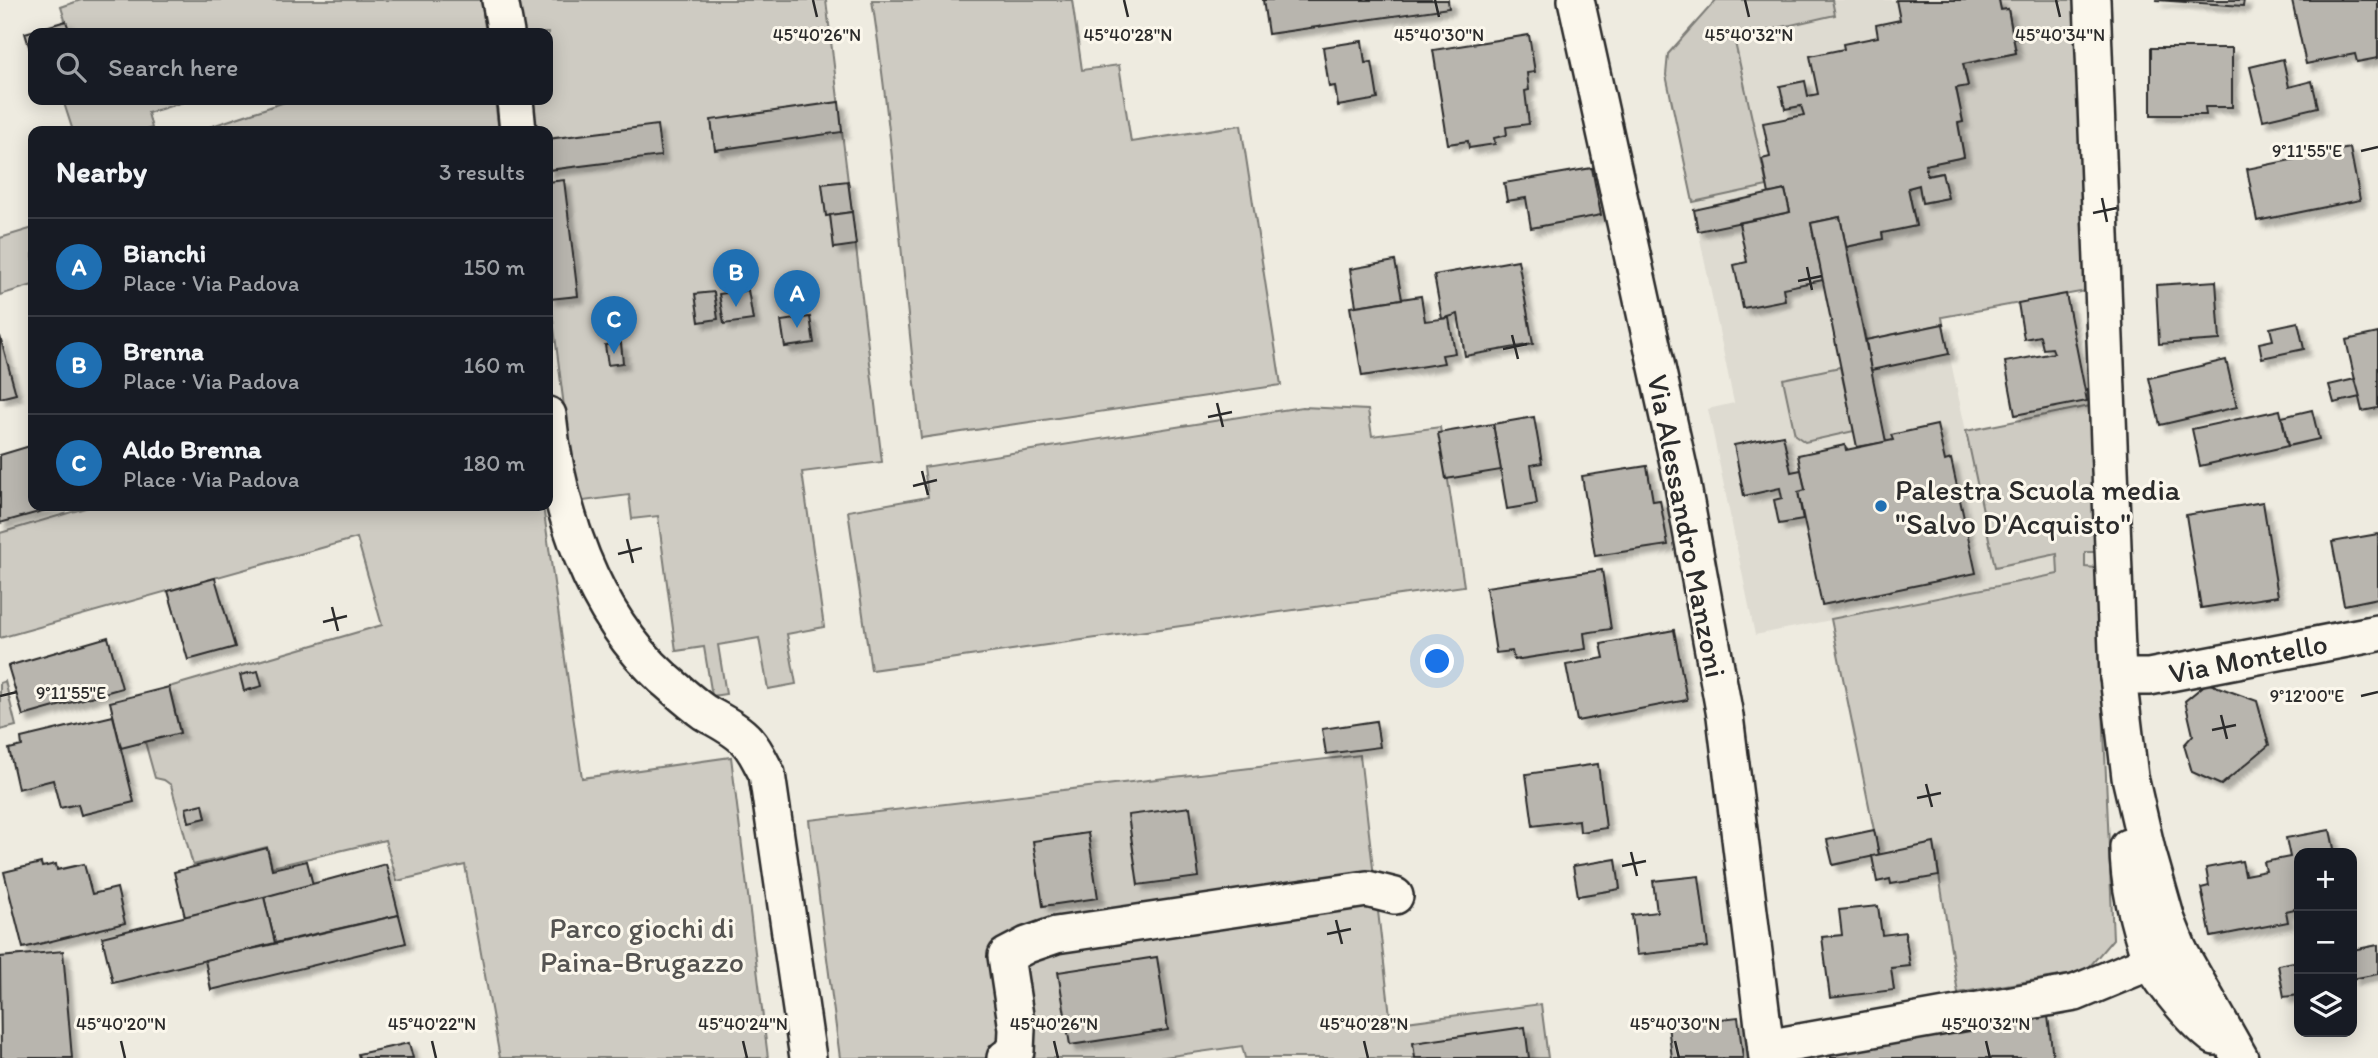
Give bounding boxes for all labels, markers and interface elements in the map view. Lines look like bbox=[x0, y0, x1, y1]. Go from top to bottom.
text: 45°40'26"N bbox=[773, 24, 861, 46]
text: 45°40'28"N bbox=[1084, 24, 1172, 46]
text: 45°40'30"N bbox=[1394, 24, 1484, 46]
text: 45°40'32"N bbox=[1705, 24, 1793, 46]
text: 45°40'34"N bbox=[2015, 24, 2105, 46]
search box bbox=[28, 28, 553, 105]
icon: search bbox=[52, 48, 90, 86]
text: Search here bbox=[108, 51, 238, 83]
text: 9°11'55"E bbox=[2272, 140, 2342, 162]
text: Nearby bbox=[56, 153, 147, 190]
text: 3 results bbox=[439, 158, 525, 186]
text: Bianchi bbox=[123, 237, 206, 269]
pin: B bbox=[713, 249, 759, 307]
text: A bbox=[72, 253, 86, 281]
text: 150 m bbox=[464, 253, 525, 281]
text: Place · Via Padova bbox=[123, 269, 299, 297]
pin: A bbox=[774, 270, 820, 328]
pin: C bbox=[591, 296, 637, 354]
text: Brenna bbox=[123, 335, 204, 367]
text: B bbox=[72, 351, 86, 379]
text: 160 m bbox=[463, 351, 525, 379]
text: Place · Via Padova bbox=[123, 367, 299, 395]
street label: Via Alessandro Manzoni bbox=[1639, 371, 1735, 681]
text: Aldo Brenna bbox=[123, 433, 262, 465]
text: C bbox=[72, 449, 86, 477]
text: 180 m bbox=[463, 449, 525, 477]
text: Place · Via Padova bbox=[123, 465, 299, 493]
place label: Palestra Scuola media "Salvo D'Acquisto" bbox=[1895, 471, 2181, 542]
marker: Palestra Scuola media "Salvo D'Acquisto" bbox=[1873, 498, 1889, 514]
street label: Via Montello bbox=[2165, 624, 2331, 692]
your location bbox=[1420, 644, 1454, 678]
text: 9°11'55"E bbox=[36, 682, 106, 704]
text: 9°12'00"E bbox=[2270, 685, 2344, 707]
map controls bbox=[2294, 848, 2357, 1037]
button: + bbox=[2294, 848, 2357, 911]
park label: Parco giochi di Paina-Brugazzo bbox=[540, 909, 744, 980]
button: − bbox=[2294, 911, 2357, 974]
button: layers bbox=[2294, 974, 2357, 1037]
text: 45°40'20"N bbox=[76, 1013, 166, 1035]
text: 45°40'22"N bbox=[388, 1013, 476, 1035]
text: 45°40'24"N bbox=[698, 1013, 788, 1035]
text: 45°40'26"N bbox=[1010, 1013, 1098, 1035]
text: 45°40'28"N bbox=[1320, 1013, 1408, 1035]
text: 45°40'30"N bbox=[1630, 1013, 1720, 1035]
text: 45°40'32"N bbox=[1942, 1013, 2030, 1035]

